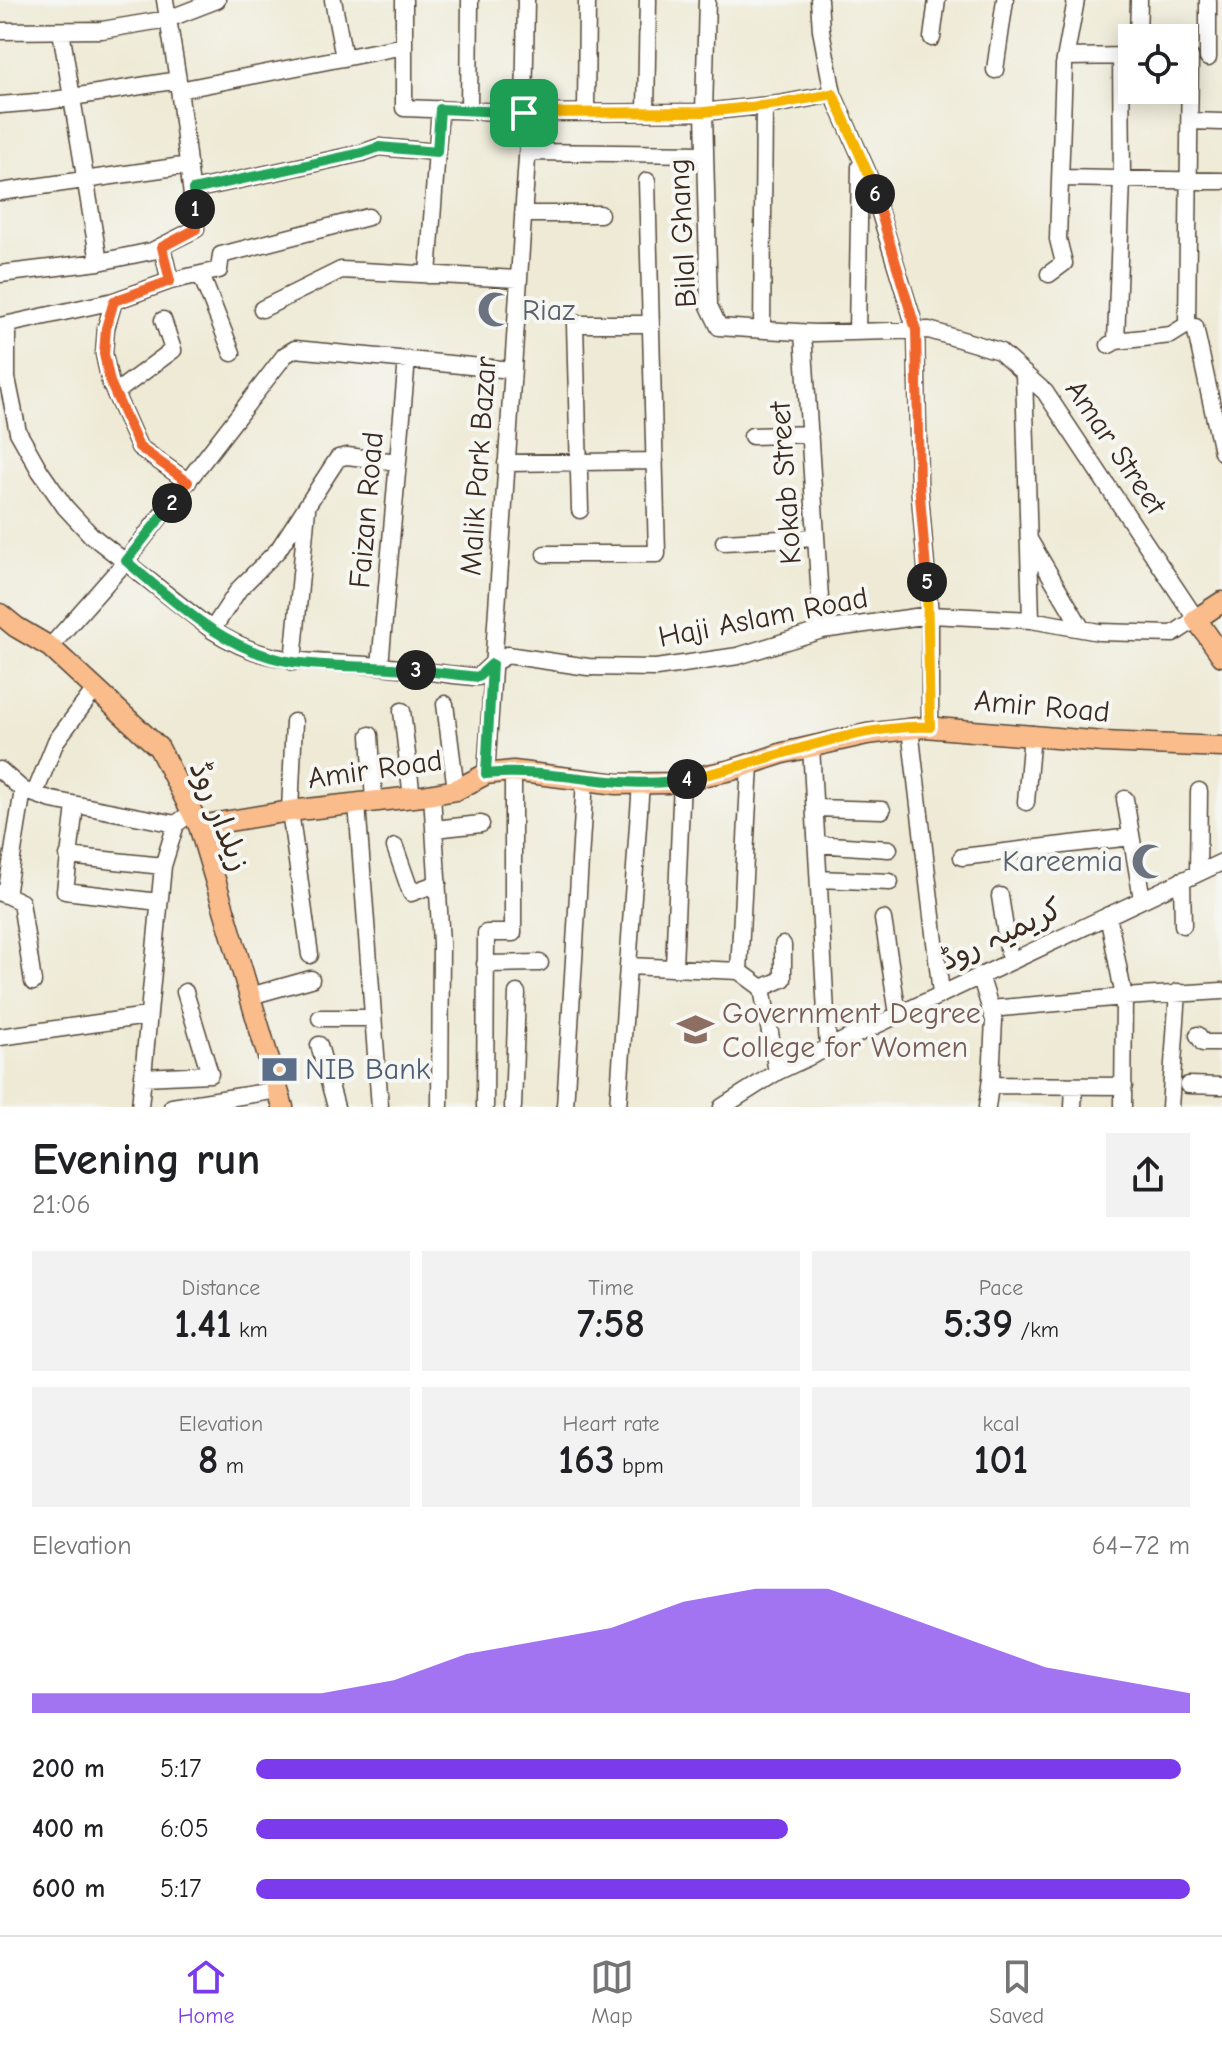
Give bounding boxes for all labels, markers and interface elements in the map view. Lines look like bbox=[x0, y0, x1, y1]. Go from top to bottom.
map controls bbox=[1118, 24, 1198, 104]
button: locate bbox=[1118, 24, 1198, 104]
pin bbox=[490, 79, 558, 147]
icon: arrive bbox=[502, 91, 546, 135]
street label: Bilal Ghang bbox=[661, 157, 704, 309]
pin: 6 bbox=[855, 174, 895, 214]
text: 6 bbox=[869, 181, 881, 207]
pin: 1 bbox=[175, 189, 215, 229]
text: 1 bbox=[191, 196, 199, 222]
mosque icon: Riaz bbox=[477, 291, 515, 329]
place label: Riaz bbox=[522, 293, 575, 328]
street label: Malik Park Bazar bbox=[453, 355, 504, 577]
street label: Amar Street bbox=[1058, 373, 1174, 522]
street label: Kokab Street bbox=[762, 399, 809, 566]
street label: Faizan Road bbox=[342, 430, 391, 590]
pin: 2 bbox=[152, 483, 192, 523]
text: 2 bbox=[167, 490, 177, 516]
pin: 5 bbox=[907, 562, 947, 602]
text: 5 bbox=[921, 569, 933, 595]
street label: Haji Aslam Road bbox=[655, 580, 871, 655]
pin: 3 bbox=[396, 650, 436, 690]
text: 3 bbox=[411, 657, 421, 683]
street label: Amir Road bbox=[973, 683, 1111, 730]
street label: Amir Road bbox=[305, 743, 445, 796]
street label: زیلدار روڈ bbox=[182, 756, 257, 876]
pin: 4 bbox=[667, 759, 707, 799]
text: 4 bbox=[682, 766, 692, 792]
mosque icon: Kareemia bbox=[1130, 842, 1168, 880]
place label: Kareemia bbox=[1002, 844, 1123, 879]
street label: کریمیہ روڈ bbox=[935, 891, 1068, 978]
place label: Government Degree College for Women bbox=[722, 996, 981, 1065]
school or university icon: Government Degree College for Women bbox=[677, 1011, 715, 1049]
bank icon: NIB Bank bbox=[260, 1050, 298, 1088]
place label: NIB Bank bbox=[305, 1052, 431, 1087]
button: share bbox=[1106, 1133, 1190, 1217]
text: Evening run bbox=[32, 1134, 260, 1185]
text: 21:06 bbox=[32, 1190, 91, 1220]
text: Distance bbox=[182, 1275, 260, 1301]
text: Time bbox=[588, 1275, 634, 1301]
text: Pace bbox=[979, 1275, 1023, 1301]
text: 1.41 bbox=[174, 1301, 232, 1347]
text: 7:58 bbox=[577, 1301, 645, 1347]
text: 5:39 bbox=[943, 1301, 1013, 1347]
text: km bbox=[232, 1317, 268, 1343]
text: /km bbox=[1013, 1317, 1059, 1343]
text: Elevation bbox=[179, 1411, 263, 1437]
text: Heart rate bbox=[563, 1411, 660, 1437]
text: kcal bbox=[983, 1411, 1019, 1437]
text: 8 bbox=[198, 1437, 218, 1483]
text: 163 bbox=[558, 1437, 615, 1483]
text: 101 bbox=[974, 1437, 1028, 1483]
text: m bbox=[218, 1453, 244, 1479]
text: bpm bbox=[615, 1453, 664, 1479]
text: Elevation bbox=[32, 1531, 132, 1561]
text: 64–72 m bbox=[1092, 1531, 1190, 1561]
text: 200 m bbox=[32, 1754, 105, 1784]
text: 5:17 bbox=[160, 1754, 201, 1784]
text: 400 m bbox=[32, 1814, 104, 1844]
text: 6:05 bbox=[160, 1814, 209, 1844]
text: 600 m bbox=[32, 1874, 105, 1904]
text: 5:17 bbox=[160, 1874, 201, 1904]
tab: Home bbox=[178, 1955, 234, 2029]
tab: Map bbox=[590, 1955, 634, 2029]
tab: Saved bbox=[989, 1955, 1044, 2029]

